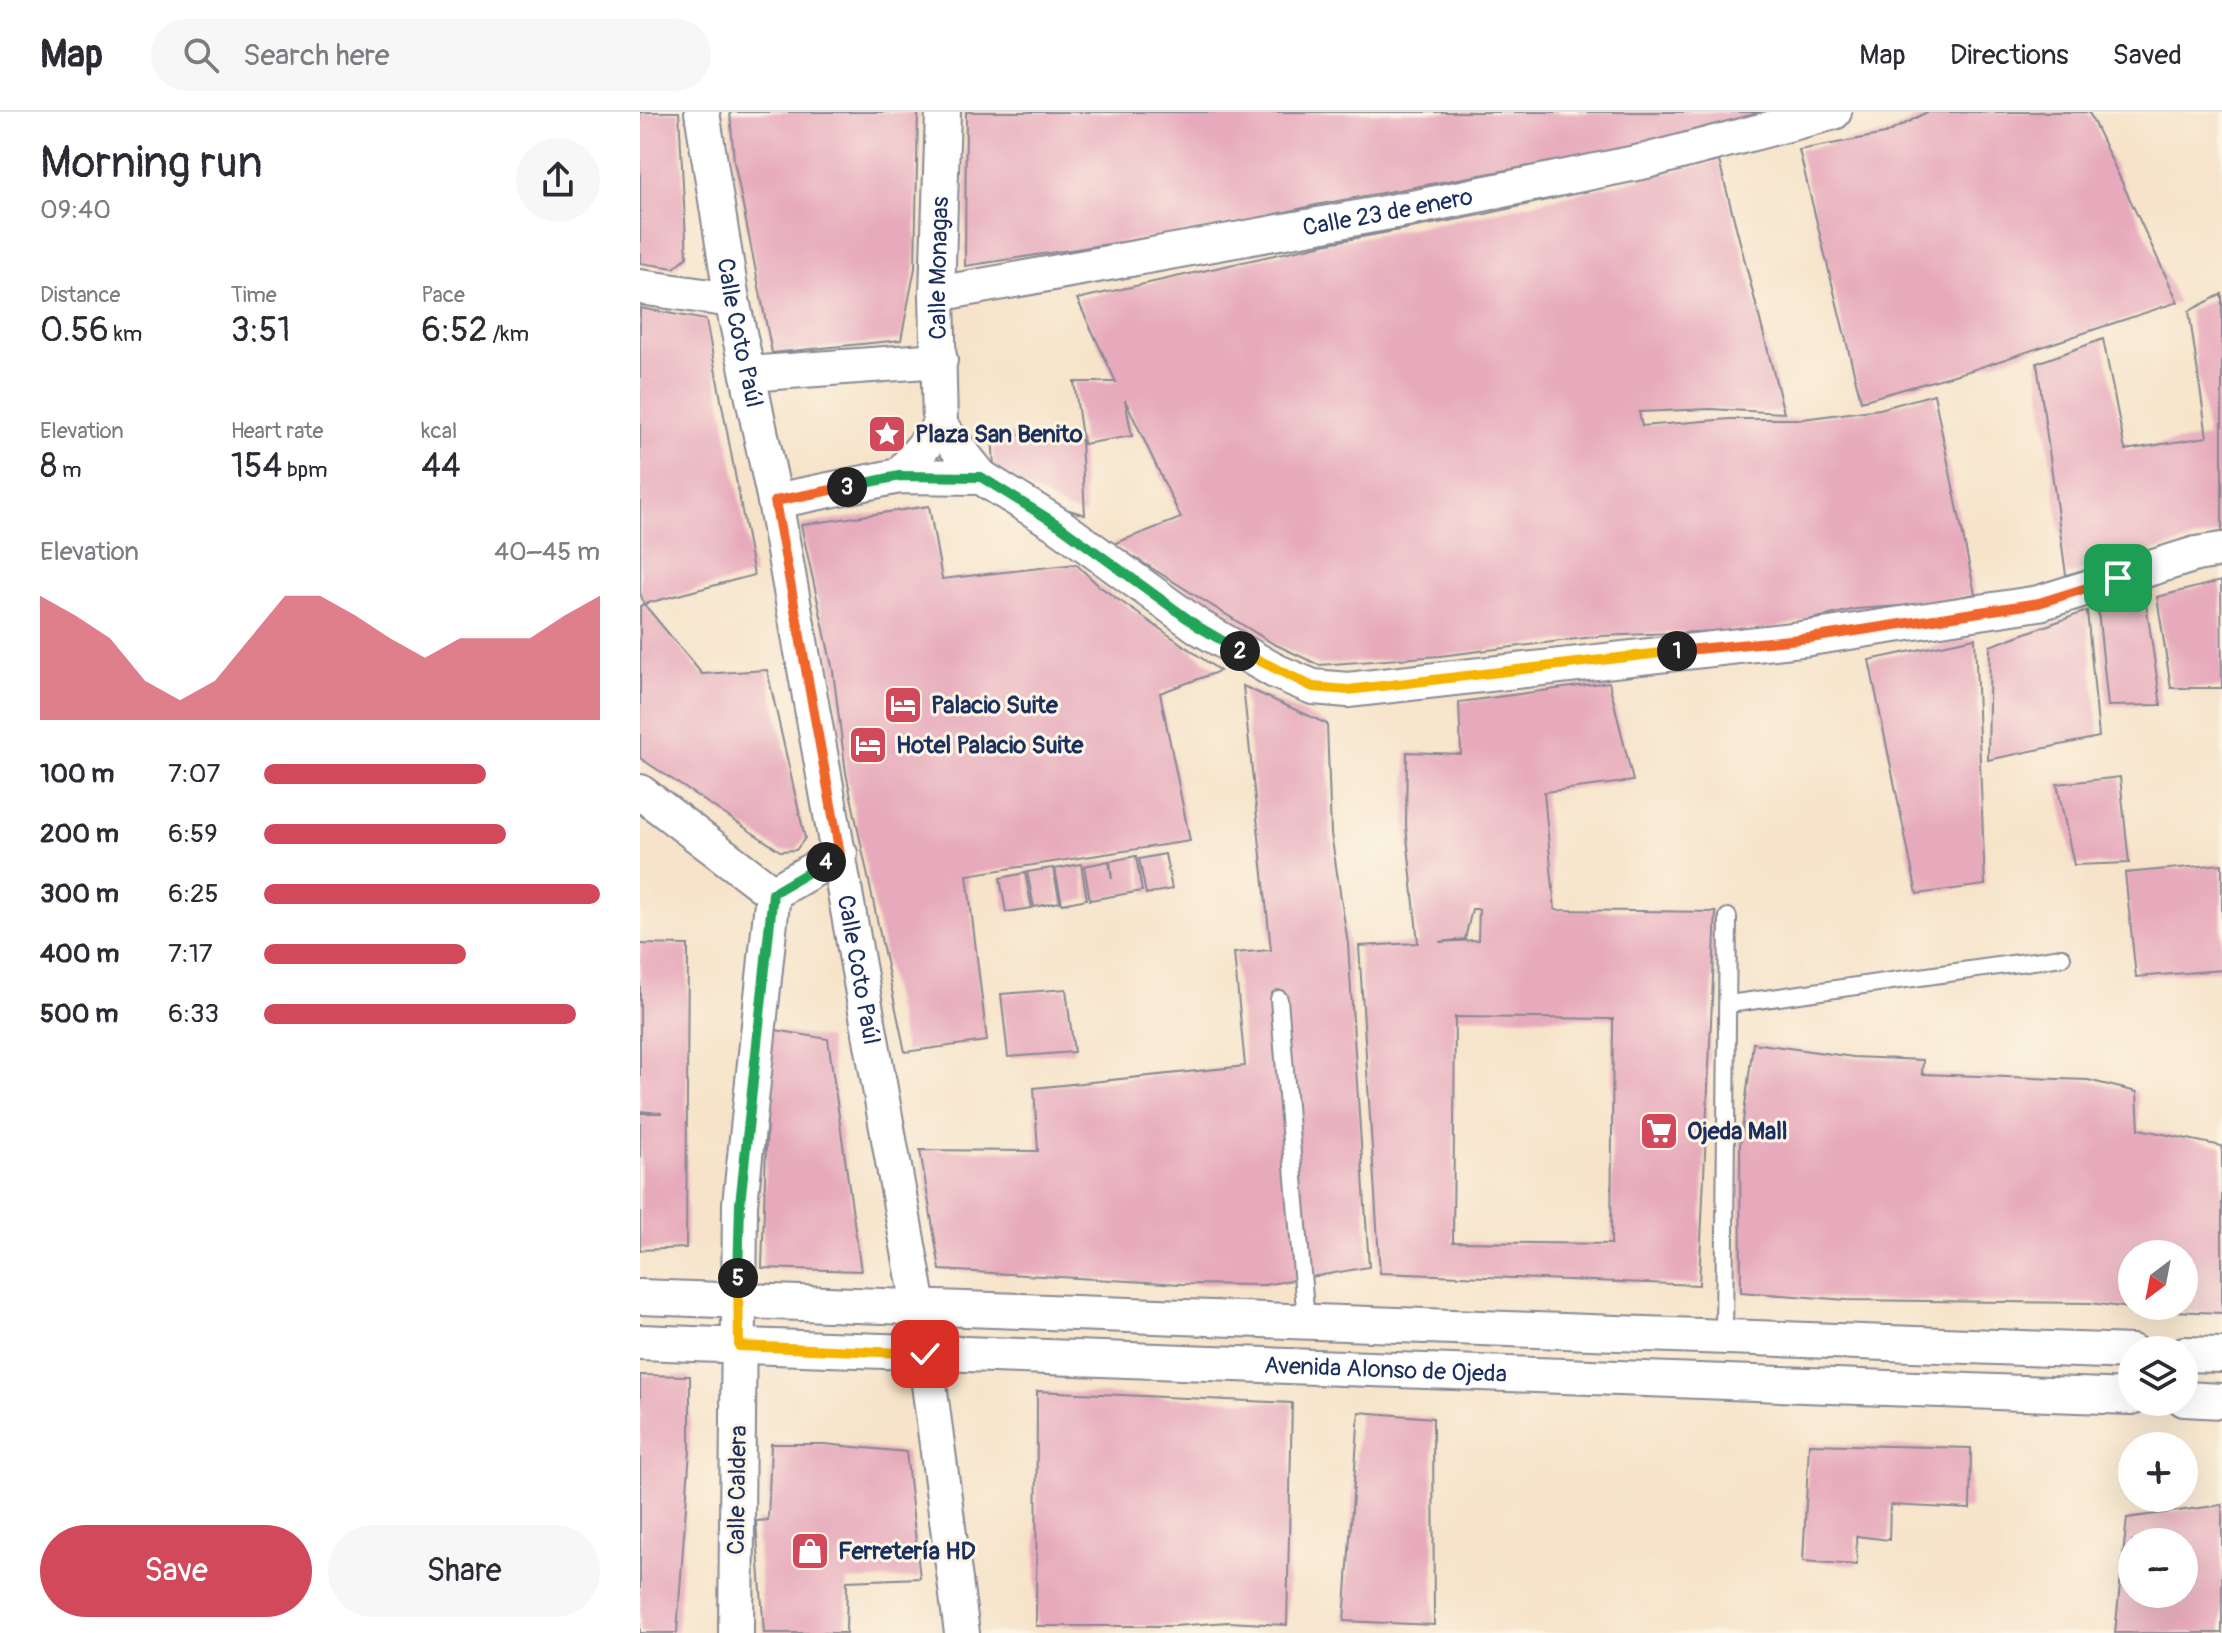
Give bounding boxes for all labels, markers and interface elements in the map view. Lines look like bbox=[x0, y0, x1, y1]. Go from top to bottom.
search box bbox=[151, 19, 711, 91]
text: Map bbox=[40, 31, 103, 79]
icon: search bbox=[179, 33, 223, 77]
text: Search here bbox=[243, 37, 390, 74]
text: Map bbox=[1859, 38, 1906, 73]
text: Directions bbox=[1950, 38, 2069, 73]
text: Saved bbox=[2113, 38, 2182, 73]
text: Morning run bbox=[40, 136, 263, 191]
button: share bbox=[516, 138, 600, 222]
street label: Calle 23 de enero bbox=[1300, 182, 1475, 243]
text: 09:40 bbox=[40, 194, 111, 226]
street label: Calle Monagas bbox=[923, 196, 955, 340]
street label: Calle Coto Paúl bbox=[711, 256, 769, 410]
text: Distance bbox=[40, 281, 120, 309]
text: Time bbox=[231, 281, 277, 309]
text: Pace bbox=[421, 281, 465, 309]
text: 0.56 bbox=[40, 309, 109, 352]
text: 3:51 bbox=[231, 309, 290, 352]
text: 6:52 bbox=[421, 309, 488, 352]
text: km bbox=[109, 320, 142, 348]
text: /km bbox=[488, 320, 529, 348]
place icon: Plaza San Benito bbox=[866, 413, 908, 455]
text: Elevation bbox=[40, 417, 124, 445]
text: Heart rate bbox=[231, 417, 323, 445]
text: kcal bbox=[421, 417, 457, 445]
place label: Plaza San Benito bbox=[915, 420, 1083, 449]
text: 8 bbox=[40, 445, 57, 488]
text: 154 bbox=[231, 445, 282, 488]
text: 44 bbox=[421, 445, 461, 488]
text: m bbox=[57, 456, 81, 484]
text: bpm bbox=[282, 456, 328, 484]
pin: 3 bbox=[827, 467, 867, 507]
text: 3 bbox=[841, 473, 853, 501]
text: Elevation bbox=[40, 536, 139, 568]
text: 40–45 m bbox=[494, 536, 600, 568]
pin bbox=[2084, 544, 2152, 612]
icon: arrive bbox=[2096, 556, 2140, 600]
pin: 2 bbox=[1220, 631, 1260, 671]
pin: 1 bbox=[1657, 631, 1697, 671]
text: 2 bbox=[1234, 637, 1246, 665]
text: 1 bbox=[1673, 637, 1681, 665]
hotel icon: Palacio Suite bbox=[882, 684, 924, 726]
place label: Palacio Suite bbox=[931, 691, 1059, 720]
hotel icon: Hotel Palacio Suite bbox=[847, 724, 889, 766]
place label: Hotel Palacio Suite bbox=[896, 731, 1084, 760]
text: 100 m bbox=[40, 758, 114, 790]
text: 7:07 bbox=[168, 758, 220, 790]
text: 200 m bbox=[40, 818, 119, 850]
text: 6:59 bbox=[168, 818, 218, 850]
pin: 4 bbox=[806, 842, 846, 882]
text: 4 bbox=[820, 848, 832, 876]
text: 300 m bbox=[40, 878, 119, 910]
text: 6:25 bbox=[168, 878, 219, 910]
street label: Calle Coto Paúl bbox=[831, 893, 886, 1047]
text: 400 m bbox=[40, 938, 119, 970]
text: 7:17 bbox=[168, 938, 213, 970]
text: 500 m bbox=[40, 998, 118, 1030]
text: 6:33 bbox=[168, 998, 219, 1030]
supermarket icon: Ojeda Mall bbox=[1638, 1110, 1680, 1152]
place label: Ojeda Mall bbox=[1687, 1117, 1788, 1146]
north arrow bbox=[2118, 1240, 2198, 1320]
map controls bbox=[2118, 1240, 2198, 1608]
pin: 5 bbox=[718, 1258, 758, 1298]
text: 5 bbox=[732, 1264, 744, 1292]
pin bbox=[891, 1320, 959, 1388]
icon: check bbox=[903, 1332, 947, 1376]
button: layers bbox=[2118, 1336, 2198, 1416]
street label: Avenida Alonso de Ojeda bbox=[1264, 1351, 1507, 1389]
street label: Calle Caldera bbox=[722, 1425, 753, 1555]
button: + bbox=[2118, 1432, 2198, 1512]
button: Save bbox=[40, 1525, 312, 1617]
button: Share bbox=[328, 1525, 600, 1617]
button: − bbox=[2118, 1528, 2198, 1608]
shop icon: Ferretería HD bbox=[789, 1530, 831, 1572]
place label: Ferretería HD bbox=[838, 1537, 975, 1566]

